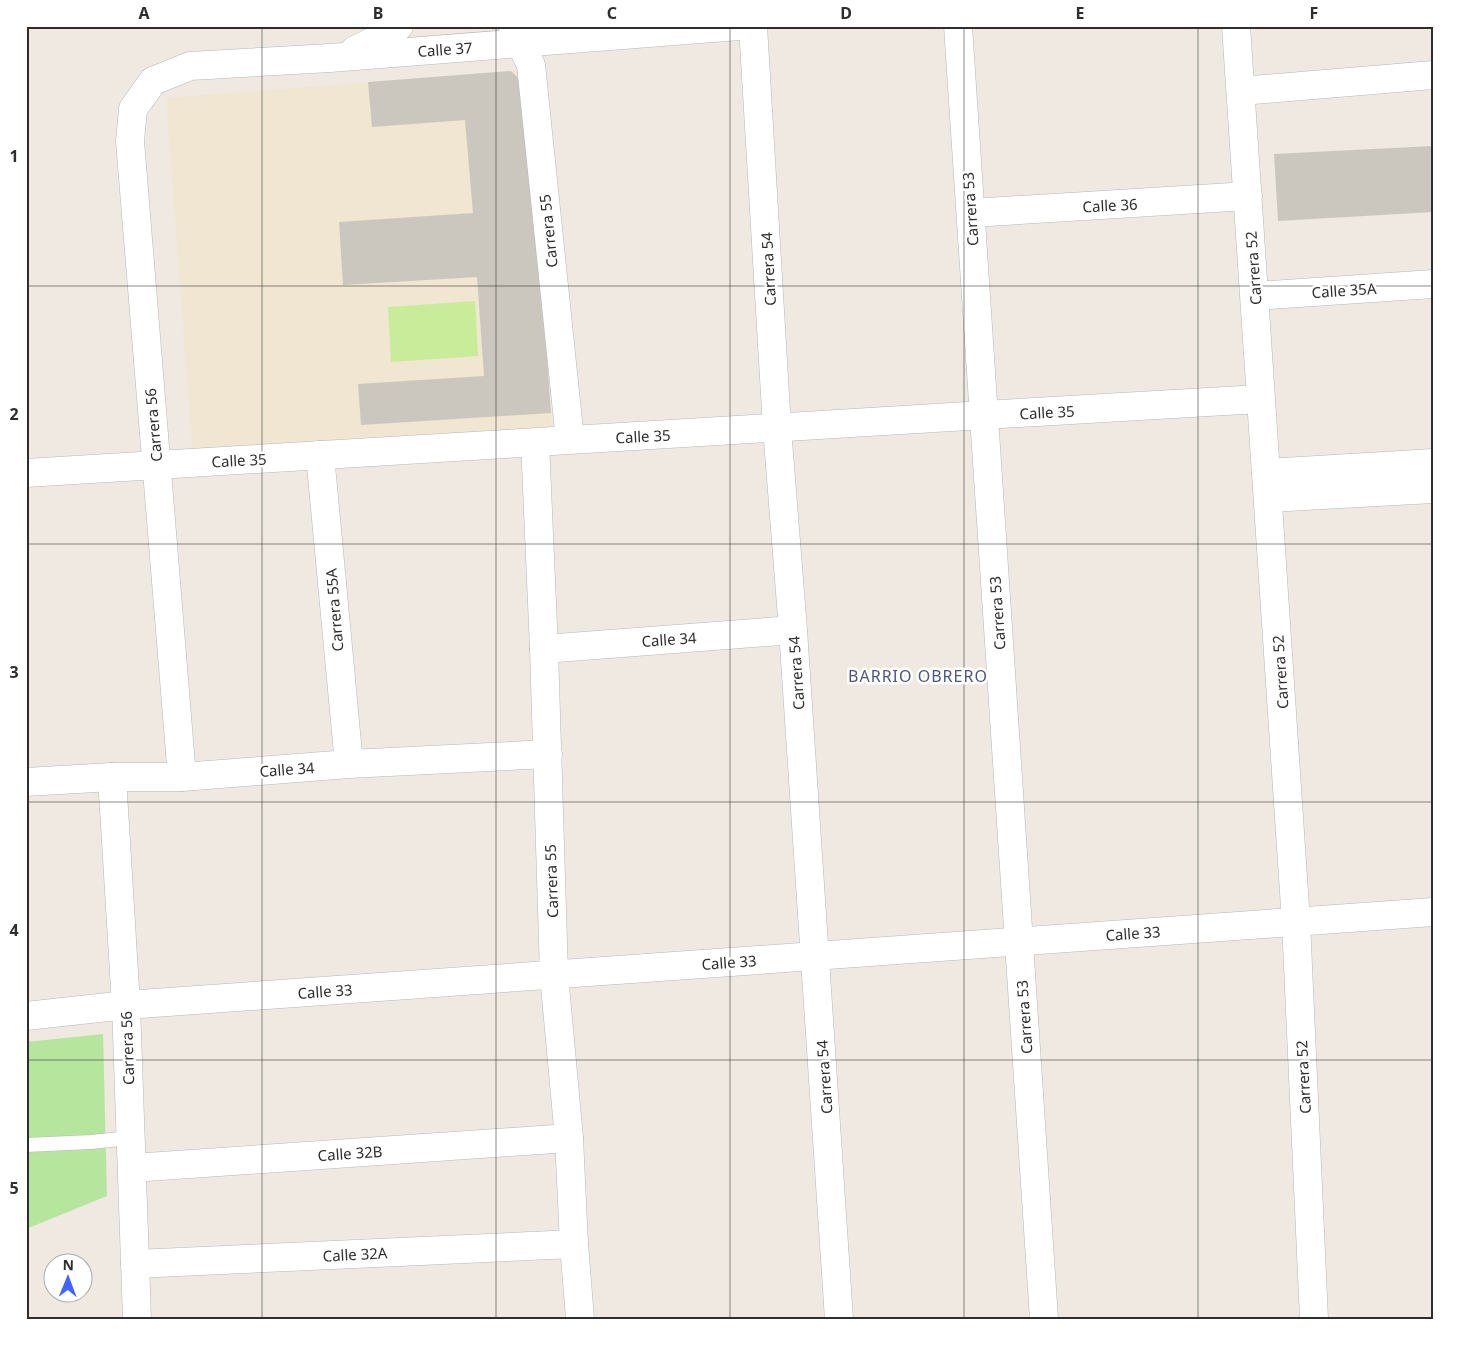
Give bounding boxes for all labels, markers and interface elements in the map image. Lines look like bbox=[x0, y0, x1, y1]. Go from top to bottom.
text: A bbox=[138, 2, 150, 24]
text: B bbox=[373, 2, 383, 24]
text: C bbox=[607, 2, 617, 24]
text: D bbox=[840, 2, 852, 24]
text: E bbox=[1076, 2, 1085, 24]
text: F bbox=[1310, 2, 1318, 24]
street label: Calle 37 bbox=[417, 37, 473, 61]
text: 1 bbox=[9, 145, 19, 167]
street label: Carrera 53 bbox=[957, 171, 983, 247]
street label: Carrera 55 bbox=[534, 193, 562, 269]
street label: Calle 36 bbox=[1082, 194, 1138, 216]
street label: Carrera 52 bbox=[1240, 230, 1266, 306]
street label: Carrera 54 bbox=[756, 231, 780, 306]
street label: Calle 35A bbox=[1311, 278, 1377, 302]
street label: Carrera 56 bbox=[140, 387, 166, 463]
street label: Calle 35 bbox=[1019, 401, 1075, 423]
text: 2 bbox=[9, 403, 19, 425]
street label: Calle 35 bbox=[615, 425, 671, 447]
street label: Calle 35 bbox=[211, 449, 267, 471]
street label: Carrera 55A bbox=[320, 567, 348, 652]
street label: Carrera 53 bbox=[984, 575, 1010, 651]
street label: Calle 34 bbox=[641, 627, 698, 651]
street label: Carrera 52 bbox=[1267, 634, 1293, 710]
street label: Carrera 54 bbox=[783, 635, 809, 711]
text: 3 bbox=[9, 661, 19, 683]
district label: BARRIO OBRERO bbox=[848, 665, 988, 687]
street label: Calle 34 bbox=[259, 757, 316, 781]
street label: Carrera 55 bbox=[540, 844, 562, 918]
text: 4 bbox=[9, 919, 19, 941]
street label: Calle 33 bbox=[1105, 921, 1161, 945]
street label: Calle 33 bbox=[701, 950, 757, 974]
street label: Calle 33 bbox=[297, 979, 353, 1003]
street label: Carrera 53 bbox=[1011, 979, 1037, 1055]
street label: Carrera 56 bbox=[116, 1011, 138, 1085]
street label: Carrera 54 bbox=[811, 1039, 837, 1115]
street label: Carrera 52 bbox=[1291, 1040, 1315, 1114]
street label: Calle 32B bbox=[317, 1141, 383, 1165]
text: 5 bbox=[9, 1177, 19, 1199]
street label: Calle 32A bbox=[322, 1242, 388, 1266]
north arrow bbox=[42, 1252, 92, 1302]
text: N bbox=[62, 1255, 74, 1274]

